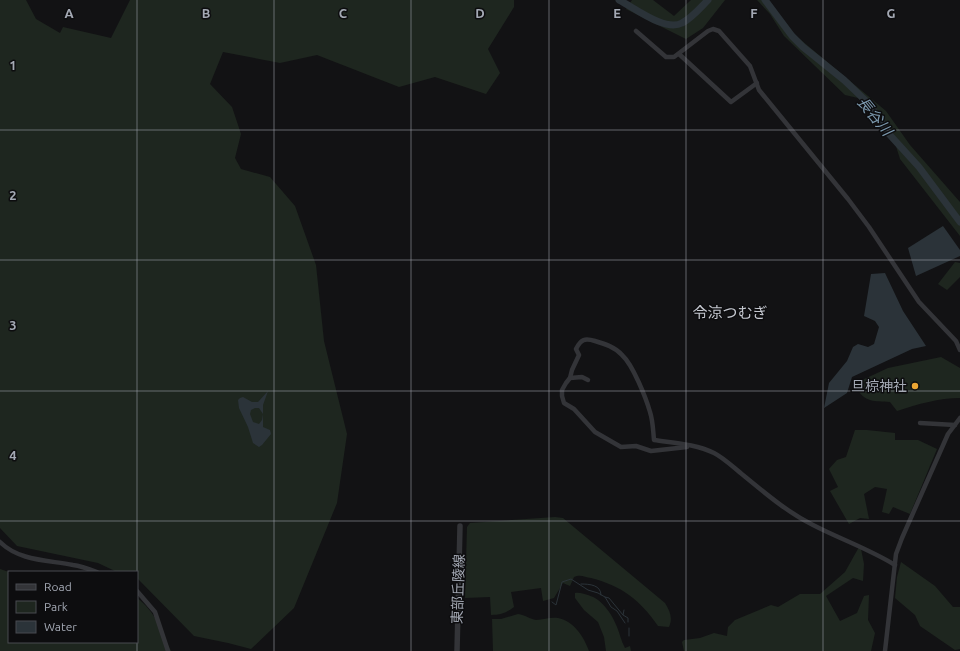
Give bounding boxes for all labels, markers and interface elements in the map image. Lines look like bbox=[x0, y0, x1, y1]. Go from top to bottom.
text: A bbox=[64, 6, 74, 20]
text: B bbox=[202, 6, 211, 20]
text: C bbox=[339, 6, 348, 20]
text: D bbox=[475, 6, 485, 20]
text: E bbox=[613, 6, 621, 20]
text: F bbox=[750, 6, 758, 20]
text: G bbox=[887, 6, 896, 20]
text: 1 bbox=[9, 58, 17, 72]
water label: 長谷川 bbox=[854, 93, 897, 140]
text: 2 bbox=[9, 188, 17, 202]
district label: 令涼つむぎ bbox=[692, 304, 768, 321]
text: 3 bbox=[9, 318, 17, 332]
place label: 旦椋神社 bbox=[851, 378, 907, 394]
marker: 旦椋神社 bbox=[910, 381, 920, 391]
text: 4 bbox=[9, 448, 17, 462]
street label: 東部丘陵線 bbox=[449, 554, 467, 624]
legend bbox=[8, 571, 138, 643]
text: Road bbox=[44, 580, 72, 593]
text: Park bbox=[44, 600, 68, 613]
text: Water bbox=[44, 620, 77, 633]

